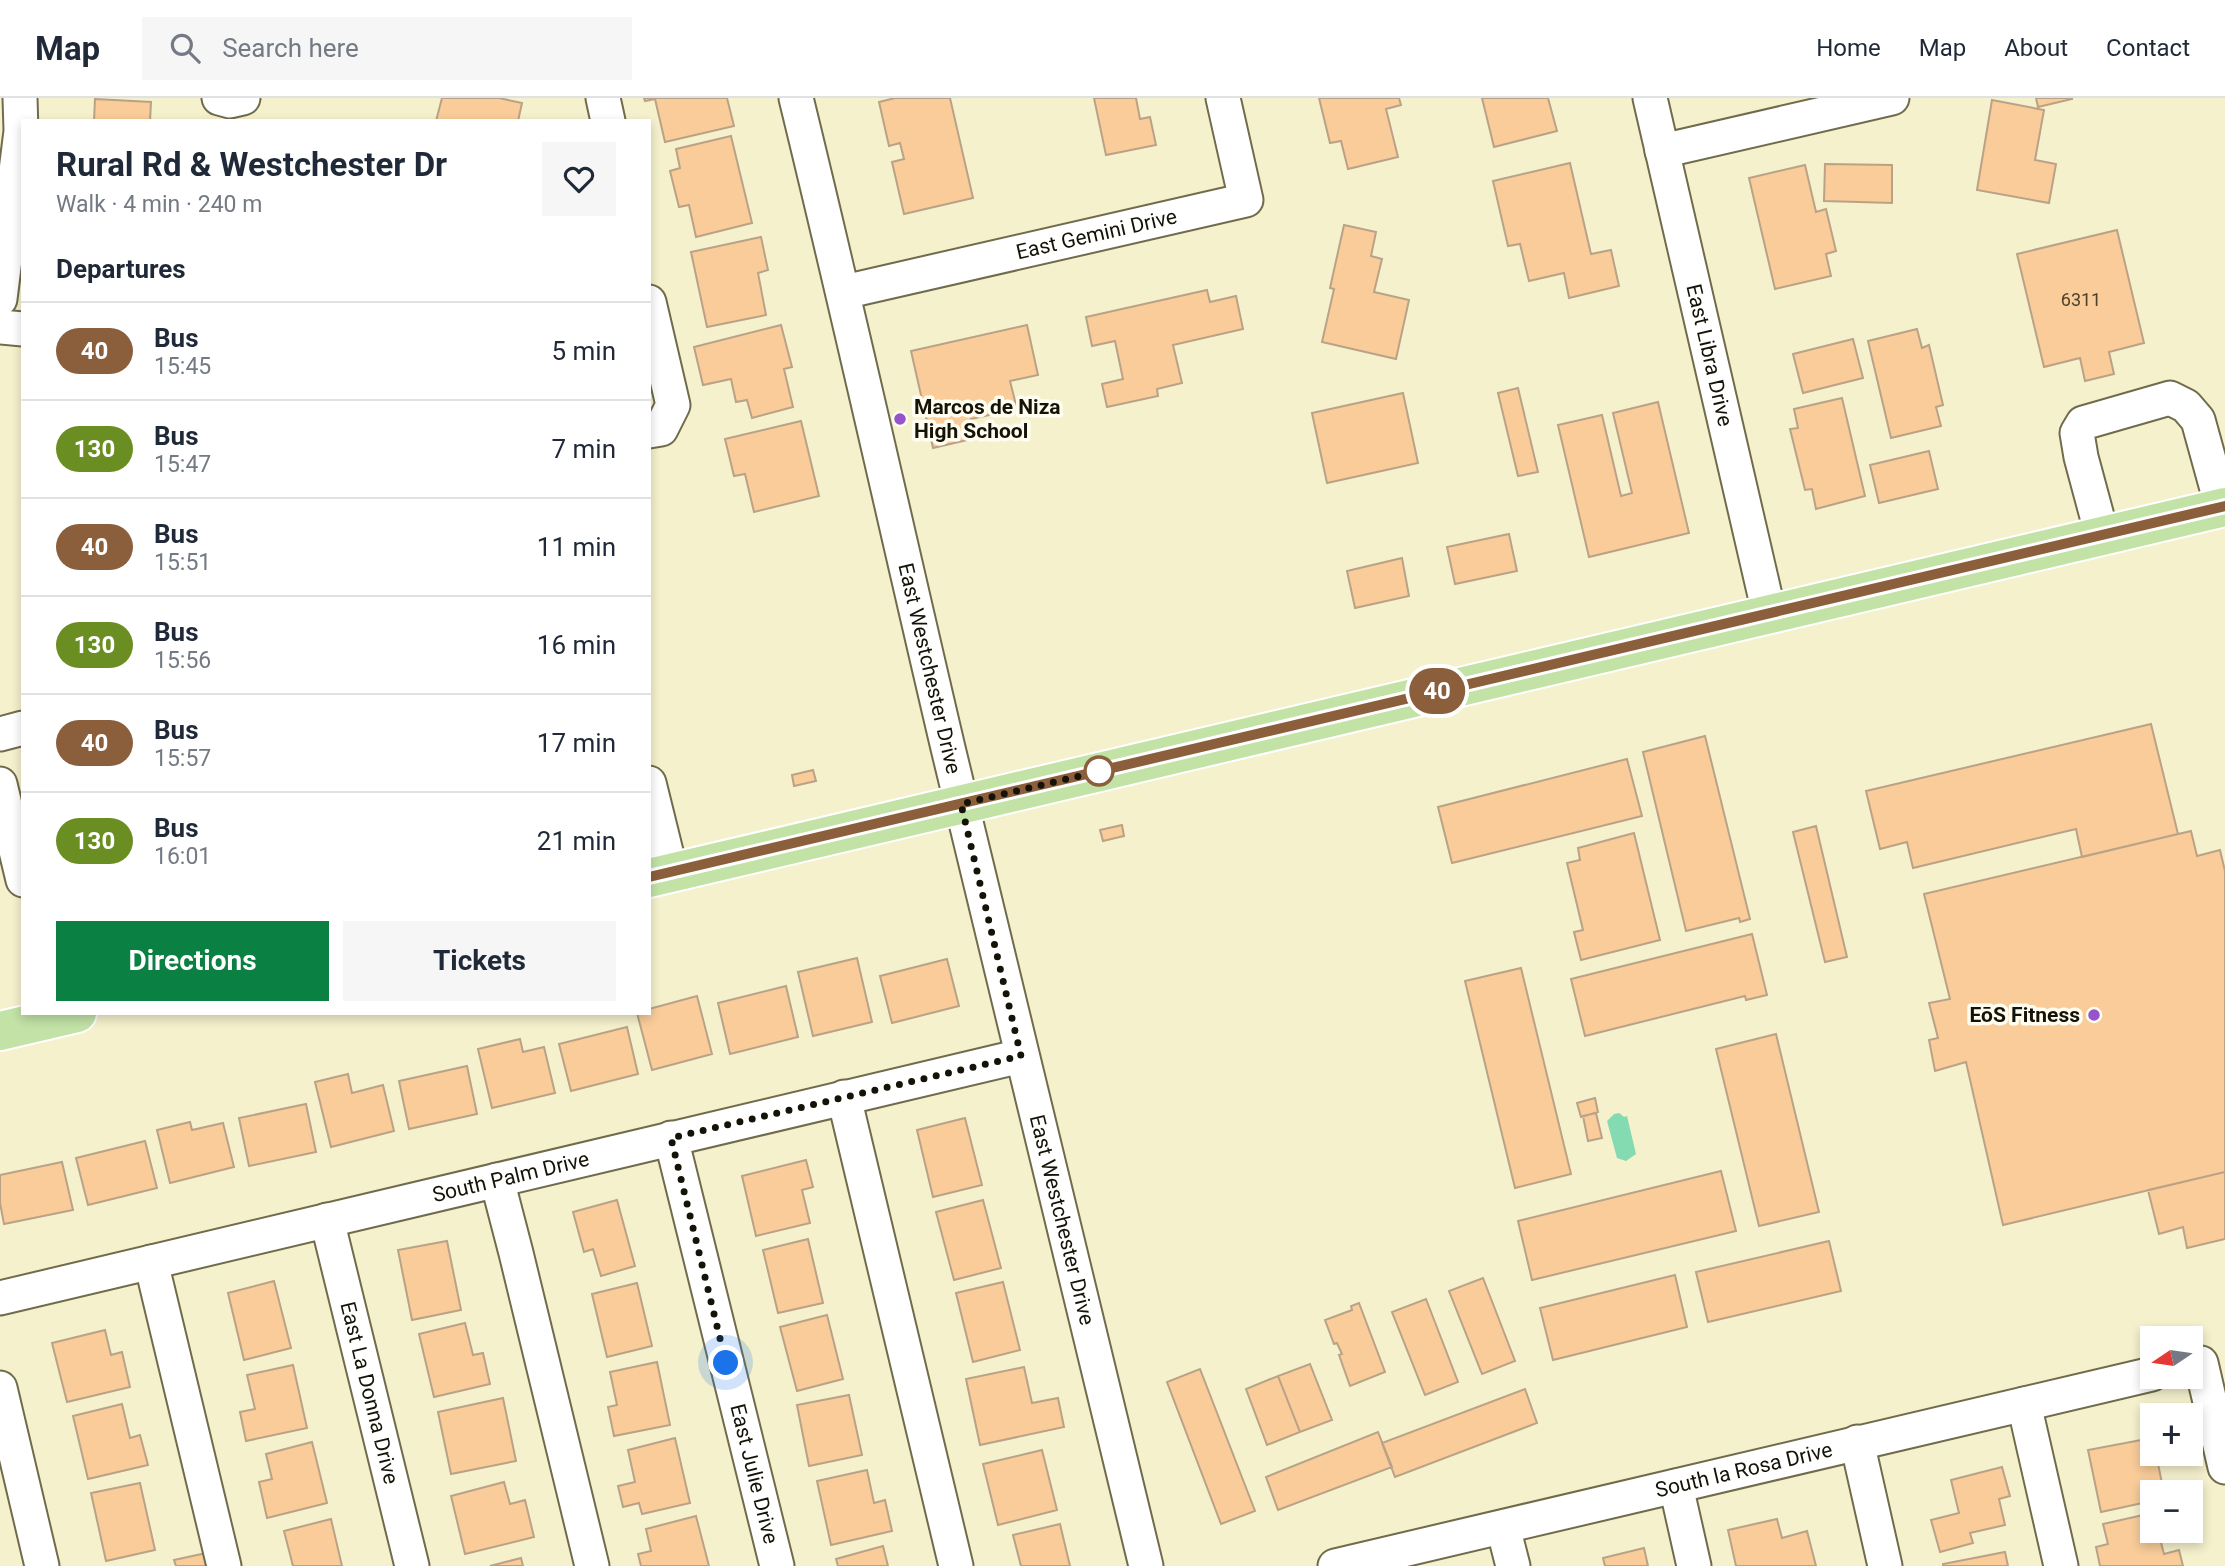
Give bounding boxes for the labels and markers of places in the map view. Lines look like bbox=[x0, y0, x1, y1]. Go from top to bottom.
place label: Marcos de Niza High School bbox=[914, 395, 1061, 443]
marker: Marcos de Niza High School bbox=[892, 411, 908, 427]
unlabelled marker bbox=[1084, 756, 1114, 786]
place label: EōS Fitness bbox=[1970, 1003, 2080, 1027]
marker: EōS Fitness bbox=[2086, 1007, 2102, 1023]

